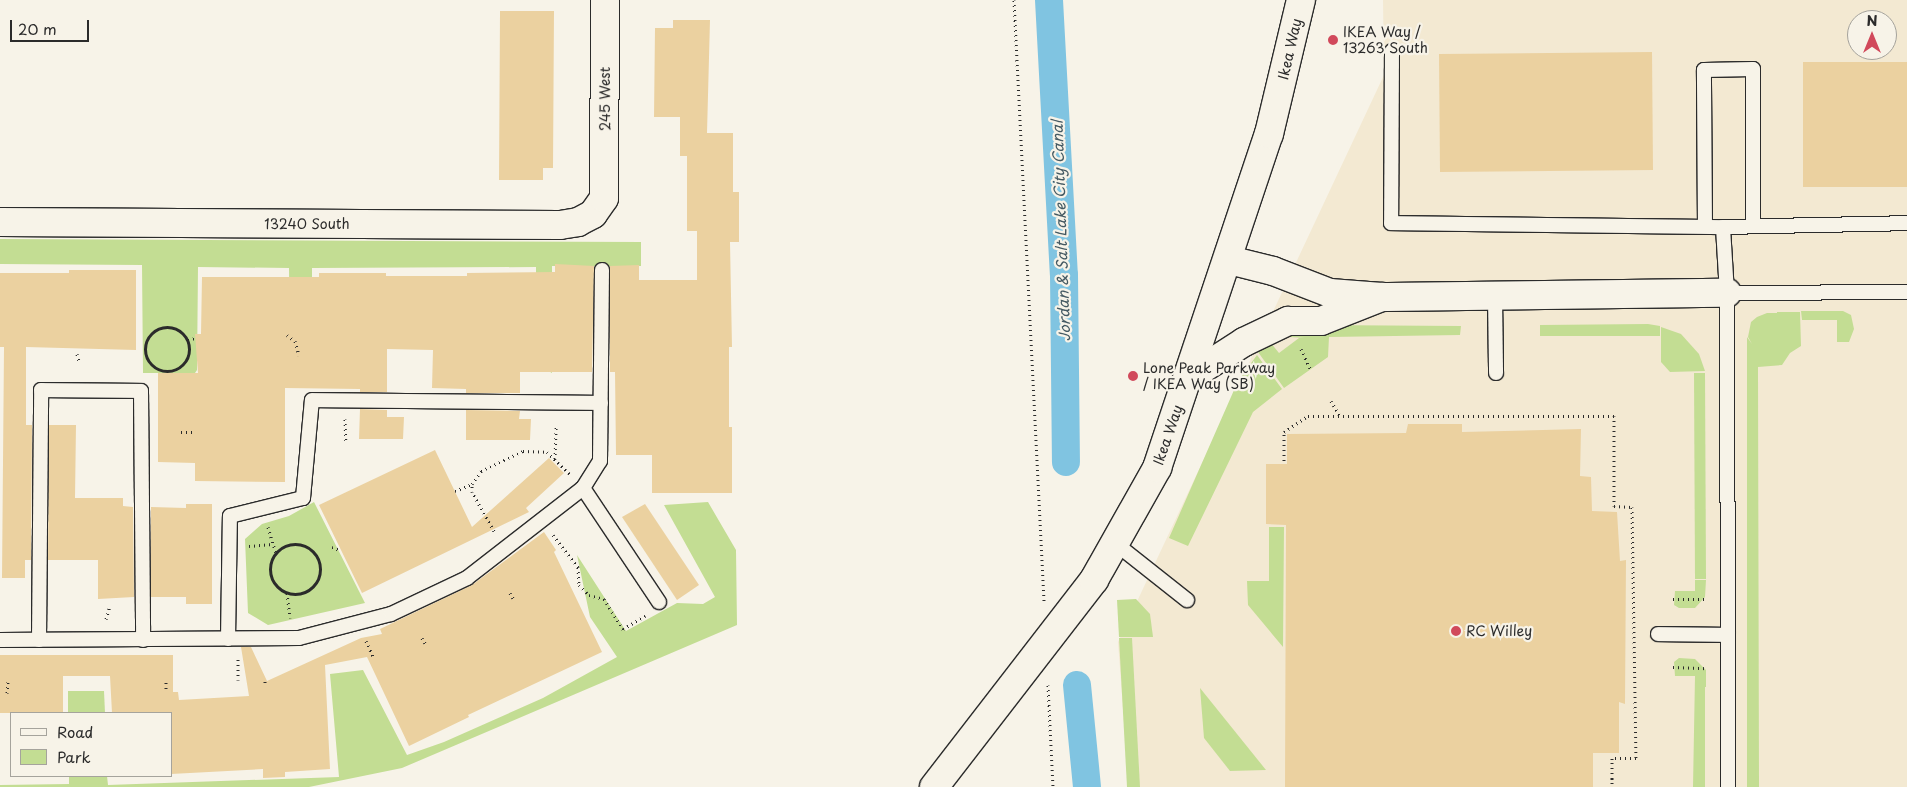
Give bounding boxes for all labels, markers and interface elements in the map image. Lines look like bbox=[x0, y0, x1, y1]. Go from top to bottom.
scale bar bbox=[12, 10, 91, 42]
north arrow bbox=[1847, 10, 1897, 60]
text: N bbox=[1866, 10, 1878, 31]
street label: Ikea Way bbox=[1275, 16, 1305, 82]
text: 20 m bbox=[18, 17, 57, 40]
place label: IKEA Way / 13263 South bbox=[1343, 24, 1428, 56]
marker: IKEA Way / 13263 South bbox=[1327, 34, 1339, 46]
street label: 245 West bbox=[597, 67, 613, 131]
water label: Jordan & Salt Lake City Canal bbox=[1047, 120, 1073, 342]
street label: 13240 South bbox=[264, 216, 350, 232]
place label: Lone Peak Parkway / IKEA Way (SB) bbox=[1143, 360, 1275, 392]
marker: Lone Peak Parkway / IKEA Way (SB) bbox=[1127, 370, 1139, 382]
street label: Ikea Way bbox=[1150, 402, 1186, 468]
place label: RC Willey bbox=[1466, 623, 1533, 639]
marker: RC Willey bbox=[1450, 625, 1462, 637]
legend bbox=[10, 712, 172, 777]
text: Road bbox=[57, 720, 93, 743]
text: Park bbox=[57, 745, 91, 768]

